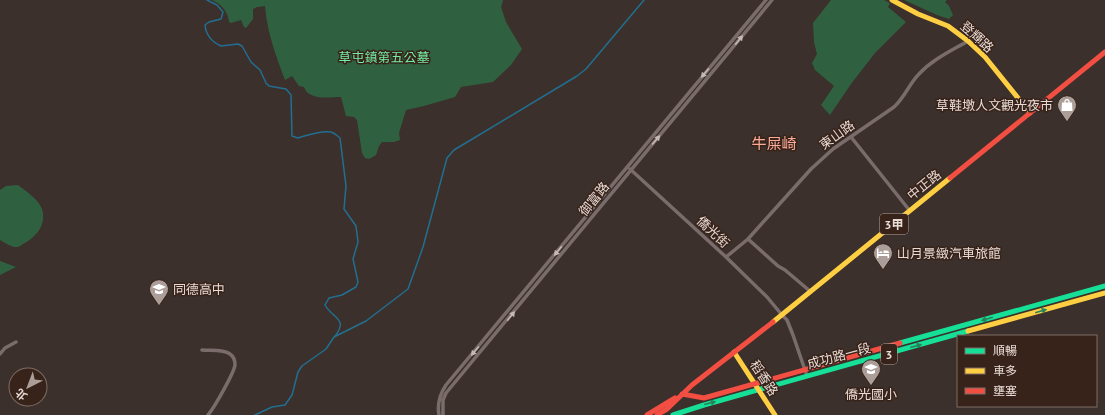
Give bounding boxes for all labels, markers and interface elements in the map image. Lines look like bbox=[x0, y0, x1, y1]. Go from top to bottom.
street label: 登輝路 bbox=[957, 18, 997, 56]
one-way arrow bbox=[735, 34, 744, 45]
park label: 草屯鎮第五公墓 bbox=[338, 49, 430, 66]
one-way arrow bbox=[701, 68, 710, 78]
shop icon: 草鞋墩人文觀光夜市 bbox=[1056, 94, 1078, 122]
place label: 草鞋墩人文觀光夜市 bbox=[936, 97, 1053, 114]
street label: 東山路 bbox=[816, 117, 858, 153]
one-way arrow bbox=[652, 134, 661, 145]
district label: 牛屎崎 bbox=[751, 134, 797, 153]
street label: 中正路 bbox=[903, 166, 945, 204]
street label: 御富路 bbox=[575, 178, 613, 220]
street label: 僑光街 bbox=[693, 212, 733, 252]
road number: 3甲 bbox=[880, 214, 908, 234]
hotel icon: 山月景緻汽車旅館 bbox=[872, 242, 894, 270]
place label: 山月景緻汽車旅館 bbox=[897, 245, 1001, 262]
one-way arrow bbox=[553, 246, 562, 256]
school or university icon: 同德高中 bbox=[148, 278, 170, 306]
place label: 同德高中 bbox=[173, 281, 225, 298]
one-way arrow bbox=[1036, 308, 1048, 314]
one-way arrow bbox=[506, 311, 515, 322]
one-way arrow bbox=[980, 317, 993, 323]
legend bbox=[957, 335, 1097, 407]
street label: 成功路一段 bbox=[805, 339, 873, 373]
one-way arrow bbox=[910, 343, 922, 349]
text: 順暢 bbox=[993, 343, 1017, 358]
road number: 3 bbox=[881, 344, 897, 364]
one-way arrow bbox=[470, 346, 479, 356]
street label: 稻香路 bbox=[746, 357, 782, 399]
school or university icon: 僑光國小 bbox=[860, 358, 882, 386]
text: 車多 bbox=[993, 363, 1017, 378]
north arrow bbox=[8, 367, 48, 407]
text: 壅塞 bbox=[993, 383, 1017, 398]
text: 北 bbox=[13, 386, 30, 403]
place label: 僑光國小 bbox=[845, 386, 897, 403]
one-way arrow bbox=[704, 400, 716, 406]

